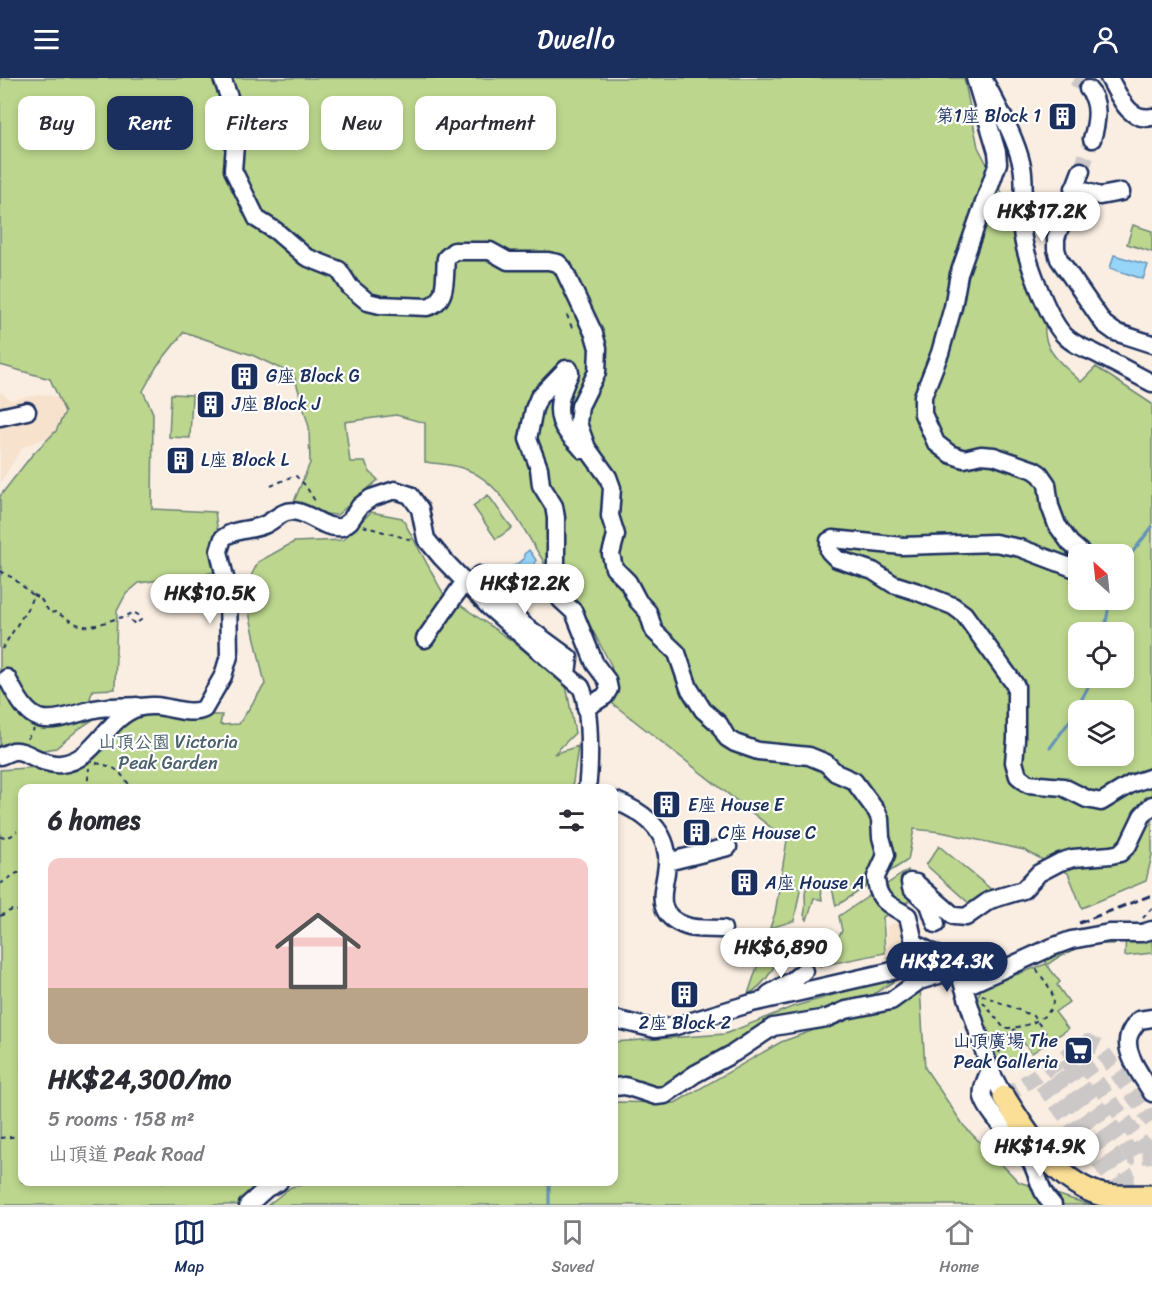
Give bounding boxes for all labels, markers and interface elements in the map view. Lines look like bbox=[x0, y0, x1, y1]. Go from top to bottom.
text: Dwello bbox=[537, 15, 615, 63]
icon: menu bbox=[30, 23, 63, 56]
icon: person bbox=[1089, 23, 1122, 56]
chip: Buy bbox=[18, 96, 95, 150]
chip: Rent bbox=[107, 96, 193, 150]
chip: Filters bbox=[205, 96, 309, 150]
chip: New bbox=[321, 96, 403, 150]
chip: Apartment bbox=[415, 96, 556, 150]
place label: 第1座 Block 1 bbox=[936, 100, 1041, 132]
building icon: 第1座 Block 1 bbox=[1046, 100, 1078, 132]
pin: HK$17.2K bbox=[980, 192, 1104, 243]
text: HK$17.2K bbox=[997, 194, 1087, 229]
building icon: G座 Block G bbox=[229, 360, 261, 392]
place label: G座 Block G bbox=[266, 360, 360, 392]
building icon: J座 Block J bbox=[195, 388, 227, 420]
place label: J座 Block J bbox=[231, 388, 321, 420]
building icon: L座 Block L bbox=[164, 444, 196, 476]
place label: L座 Block L bbox=[201, 444, 290, 476]
north arrow bbox=[1068, 544, 1134, 610]
map controls bbox=[1068, 544, 1134, 766]
pin: HK$12.2K bbox=[463, 564, 587, 615]
text: HK$12.2K bbox=[480, 566, 570, 601]
pin: HK$10.5K bbox=[148, 574, 272, 625]
text: HK$10.5K bbox=[164, 576, 256, 611]
button: locate bbox=[1068, 622, 1134, 688]
button: layers bbox=[1068, 700, 1134, 766]
park label: 山頂公園 Victoria Peak Garden bbox=[98, 726, 238, 779]
building icon: E座 House E bbox=[651, 789, 683, 821]
place label: E座 House E bbox=[688, 789, 785, 821]
text: 6 homes bbox=[48, 797, 140, 843]
icon: filters bbox=[555, 804, 588, 837]
building icon: C座 House C bbox=[681, 817, 713, 849]
place label: C座 House C bbox=[718, 817, 816, 849]
building icon: A座 House A bbox=[728, 867, 760, 899]
place label: A座 House A bbox=[764, 867, 864, 899]
icon: home bbox=[264, 897, 372, 1005]
pin: HK$6,890 bbox=[719, 928, 843, 979]
text: HK$6,890 bbox=[734, 930, 828, 965]
pin: HK$24.3K bbox=[885, 942, 1009, 993]
text: HK$24.3K bbox=[901, 944, 993, 979]
building icon: 2座 Block 2 bbox=[669, 978, 701, 1010]
place label: 2座 Block 2 bbox=[639, 1007, 731, 1039]
place label: 山頂廣場 The Peak Galleria bbox=[953, 1025, 1058, 1078]
supermarket icon: 山頂廣場 The Peak Galleria bbox=[1063, 1035, 1095, 1067]
text: HK$24,300/mo bbox=[48, 1056, 231, 1102]
text: 5 rooms · 158 m² bbox=[48, 1102, 195, 1137]
pin: HK$14.9K bbox=[978, 1127, 1102, 1178]
text: HK$14.9K bbox=[994, 1129, 1086, 1164]
text: 山頂道 Peak Road bbox=[48, 1137, 204, 1172]
tab: Map bbox=[173, 1216, 206, 1281]
tab: Saved bbox=[551, 1216, 594, 1281]
tab: Home bbox=[939, 1216, 979, 1281]

